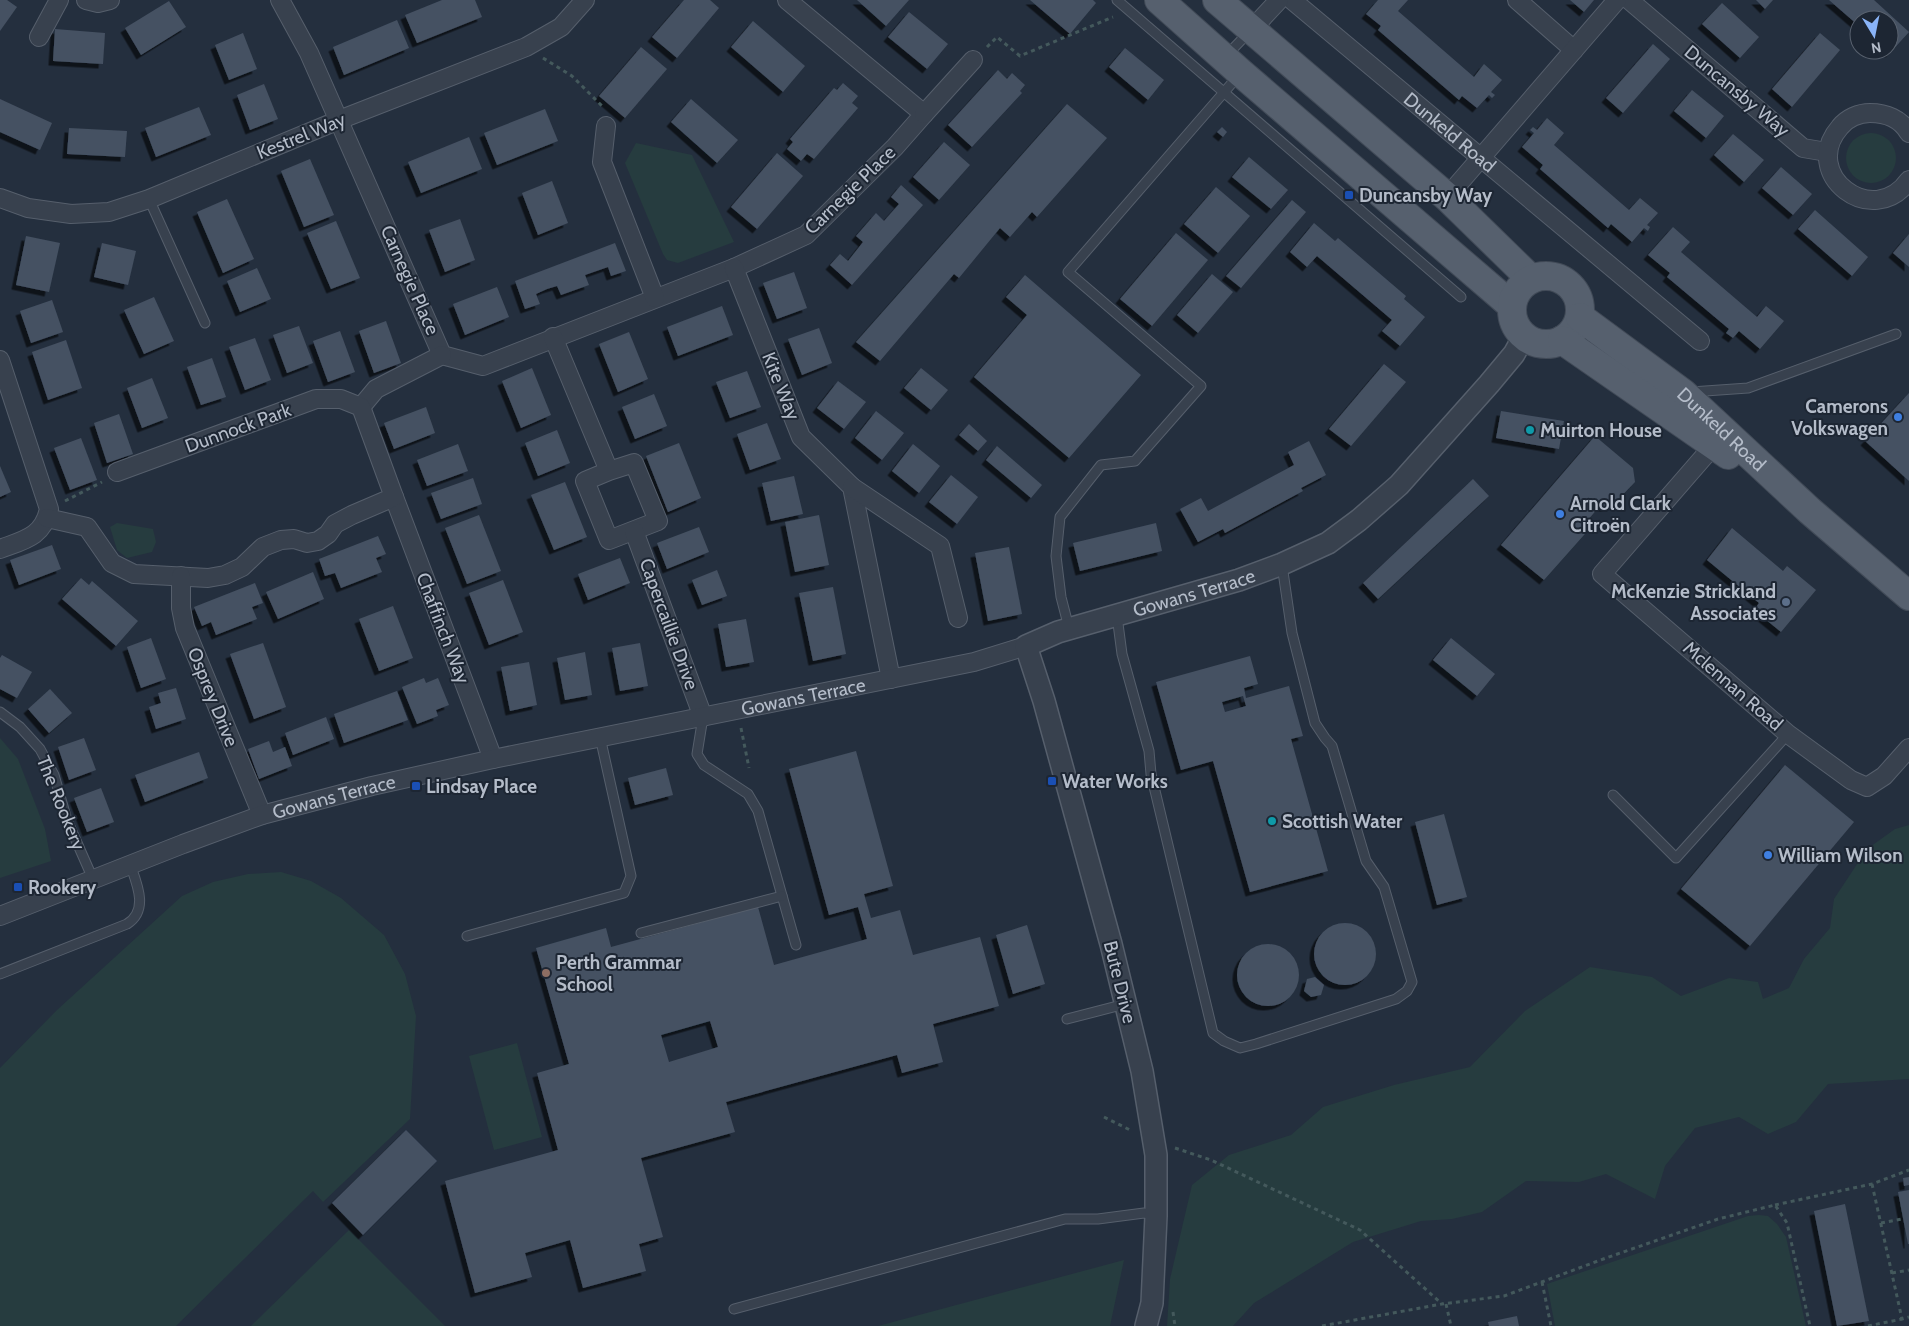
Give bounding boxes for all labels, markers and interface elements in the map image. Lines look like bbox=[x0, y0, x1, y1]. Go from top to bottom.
north arrow bbox=[1849, 10, 1899, 60]
text: N bbox=[1870, 38, 1883, 58]
street label: Duncansby Way bbox=[1680, 40, 1795, 142]
street label: Dunkeld Road bbox=[1399, 87, 1501, 177]
street label: Kestrel Way bbox=[253, 108, 349, 164]
street label: Carnegie Place bbox=[800, 141, 900, 239]
place label: Duncansby Way bbox=[1359, 184, 1493, 207]
marker: Duncansby Way bbox=[1343, 189, 1355, 201]
street label: Carnegie Place bbox=[376, 222, 445, 339]
street label: Kite Way bbox=[757, 349, 805, 424]
street label: Dunkeld Road bbox=[1673, 382, 1771, 476]
place label: Camerons Volkswagen bbox=[1791, 395, 1888, 440]
street label: Dunnock Park bbox=[182, 398, 295, 458]
marker: Camerons Volkswagen bbox=[1892, 411, 1904, 423]
place label: Muirton House bbox=[1540, 419, 1662, 442]
marker: Muirton House bbox=[1524, 424, 1536, 436]
place label: Arnold Clark Citroën bbox=[1570, 492, 1672, 537]
marker: Arnold Clark Citroën bbox=[1554, 508, 1566, 520]
street label: Capercaillie Drive bbox=[635, 555, 704, 693]
street label: Gowans Terrace bbox=[1130, 563, 1258, 621]
street label: Chaffinch Way bbox=[411, 569, 475, 687]
place label: McKenzie Strickland Associates bbox=[1611, 580, 1776, 625]
marker: McKenzie Strickland Associates bbox=[1780, 596, 1792, 608]
street label: Mclennan Road bbox=[1679, 637, 1787, 735]
street label: Osprey Drive bbox=[183, 644, 243, 750]
street label: Gowans Terrace bbox=[739, 673, 868, 720]
street label: The Rookery bbox=[32, 752, 90, 854]
street label: Gowans Terrace bbox=[270, 770, 398, 823]
place label: Water Works bbox=[1062, 770, 1168, 793]
place label: Lindsay Place bbox=[426, 775, 537, 798]
marker: Water Works bbox=[1046, 775, 1058, 787]
marker: Lindsay Place bbox=[410, 780, 422, 792]
place label: Scottish Water bbox=[1282, 810, 1403, 833]
marker: Scottish Water bbox=[1266, 815, 1278, 827]
place label: William Wilson bbox=[1778, 844, 1903, 867]
marker: William Wilson bbox=[1762, 849, 1774, 861]
place label: Rookery bbox=[28, 876, 97, 899]
marker: Rookery bbox=[12, 881, 24, 893]
street label: Bute Drive bbox=[1099, 938, 1141, 1026]
place label: Perth Grammar School bbox=[556, 951, 682, 996]
marker: Perth Grammar School bbox=[540, 967, 552, 979]

